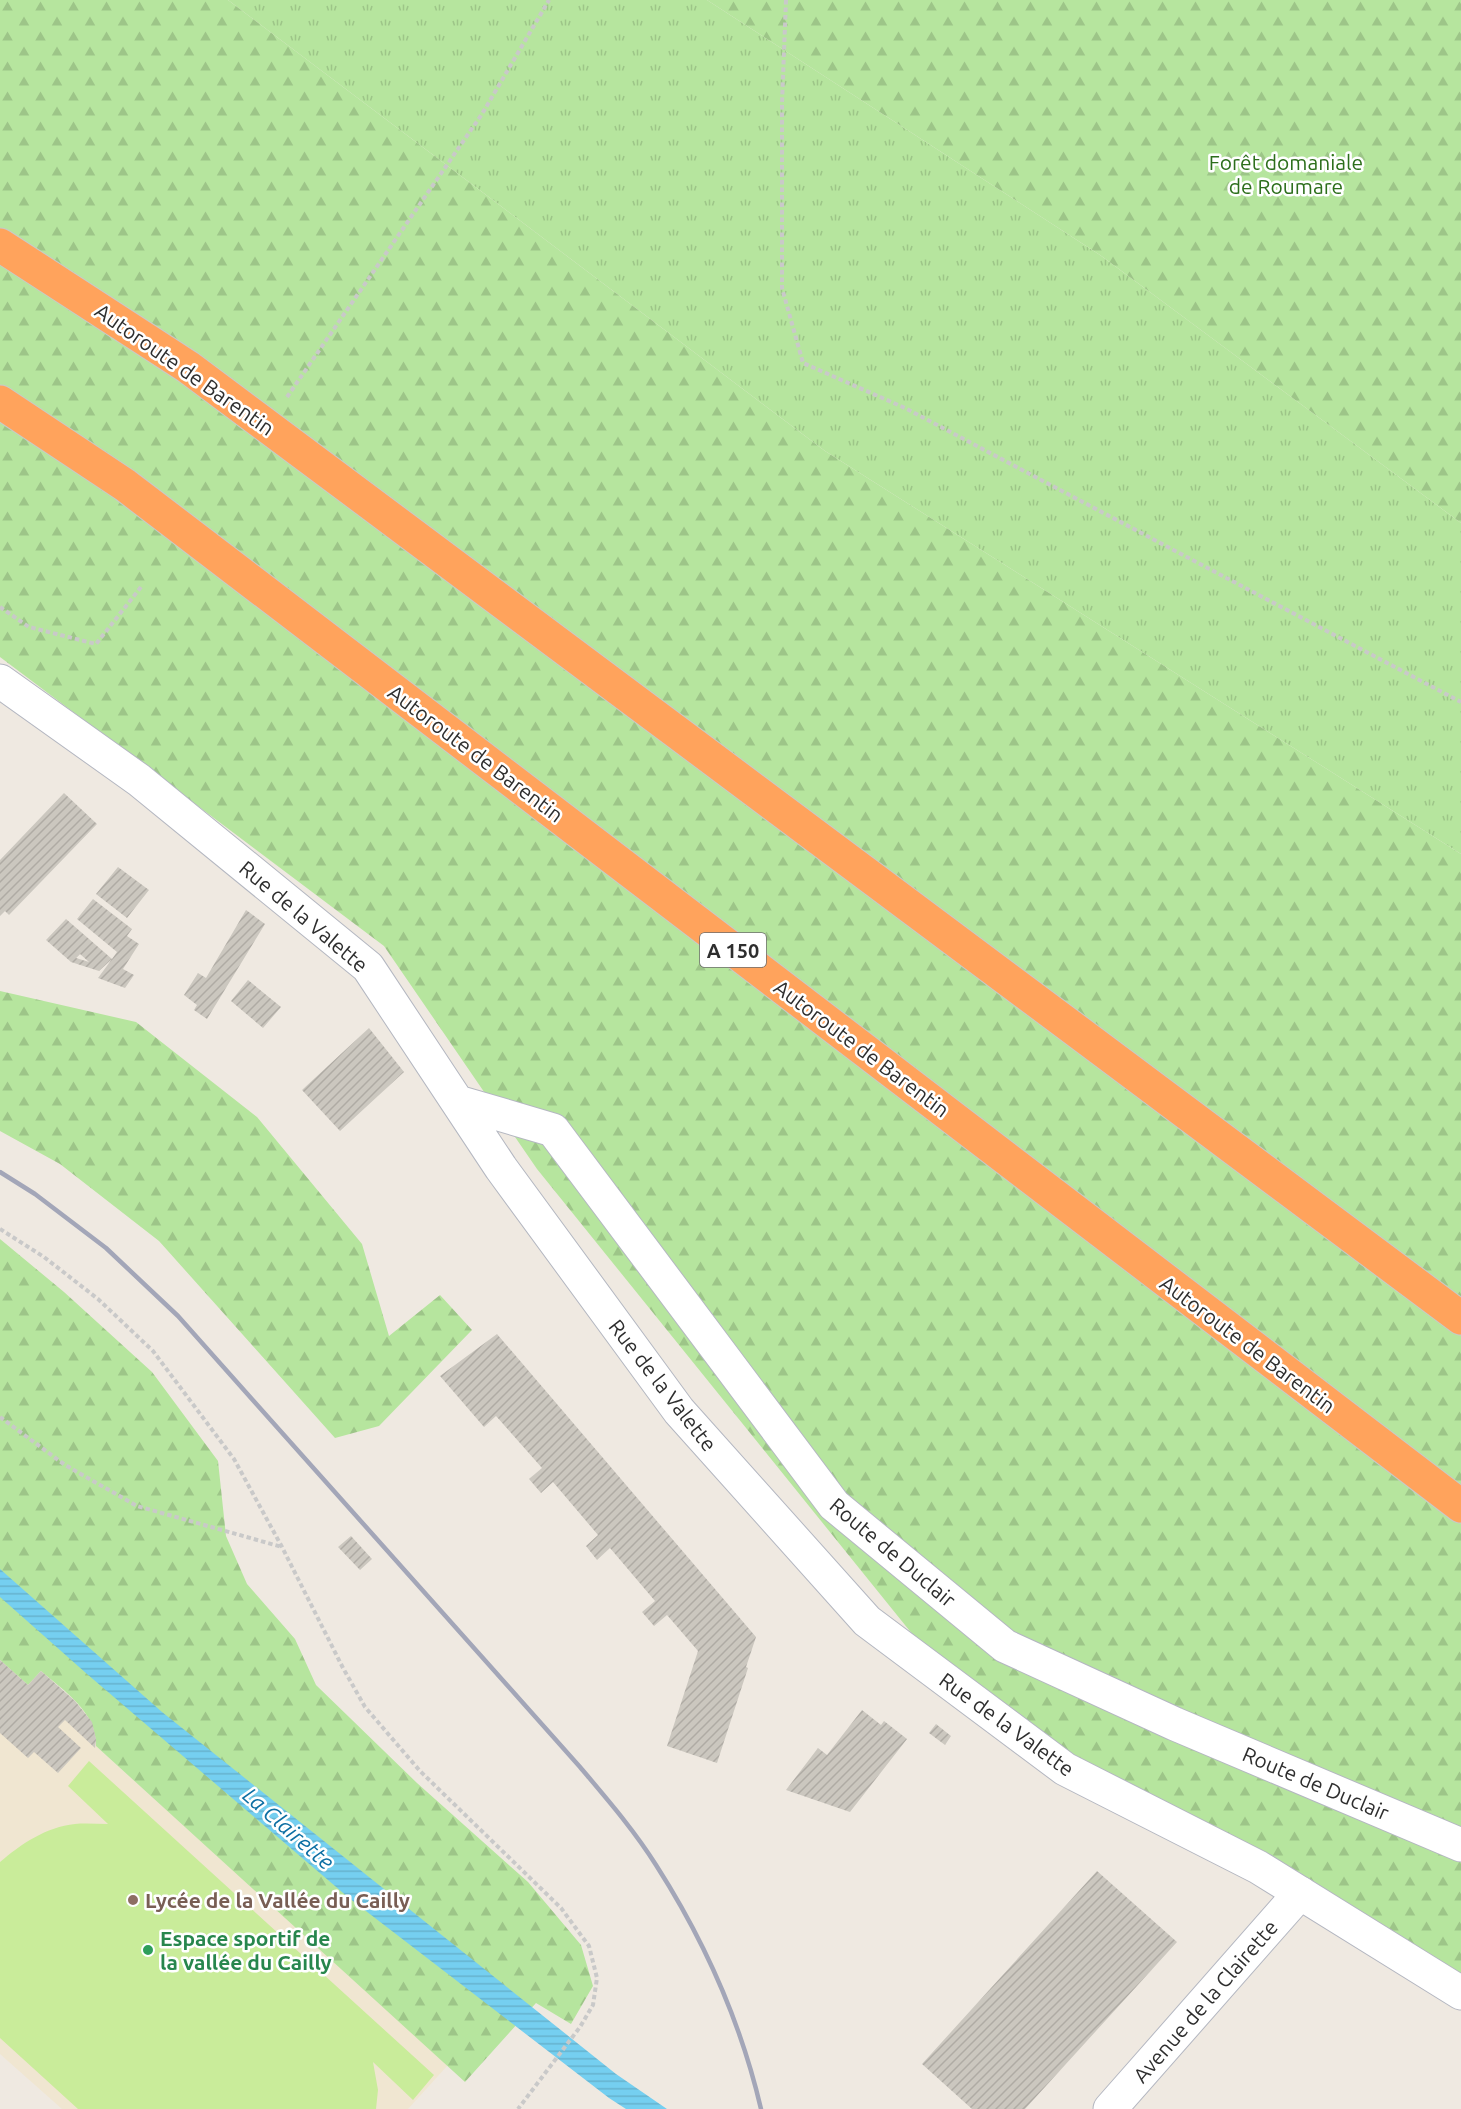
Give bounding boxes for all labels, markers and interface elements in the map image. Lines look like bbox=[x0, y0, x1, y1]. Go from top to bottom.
park label: Forêt domaniale de Roumare bbox=[1209, 150, 1363, 198]
street label: Autoroute de Barentin bbox=[91, 298, 279, 440]
street label: Autoroute de Barentin bbox=[384, 679, 568, 827]
street label: Rue de la Valette bbox=[235, 855, 373, 977]
road number: A 150 bbox=[700, 933, 766, 967]
street label: Autoroute de Barentin bbox=[770, 974, 954, 1122]
street label: Autoroute de Barentin bbox=[1156, 1270, 1340, 1418]
street label: Rue de la Valette bbox=[604, 1314, 722, 1456]
street label: Route de Duclair bbox=[825, 1492, 961, 1612]
street label: Rue de la Valette bbox=[935, 1667, 1079, 1781]
street label: Route de Duclair bbox=[1239, 1741, 1393, 1825]
water label: La Clairette bbox=[239, 1782, 339, 1874]
place label: Lycée de la Vallée du Cailly bbox=[145, 1888, 410, 1912]
marker: Lycée de la Vallée du Cailly bbox=[126, 1893, 140, 1907]
street label: Avenue de la Clairette bbox=[1128, 1915, 1282, 2087]
place label: Espace sportif de la vallée du Cailly bbox=[160, 1926, 332, 1974]
marker: Espace sportif de la vallée du Cailly bbox=[141, 1943, 155, 1957]

